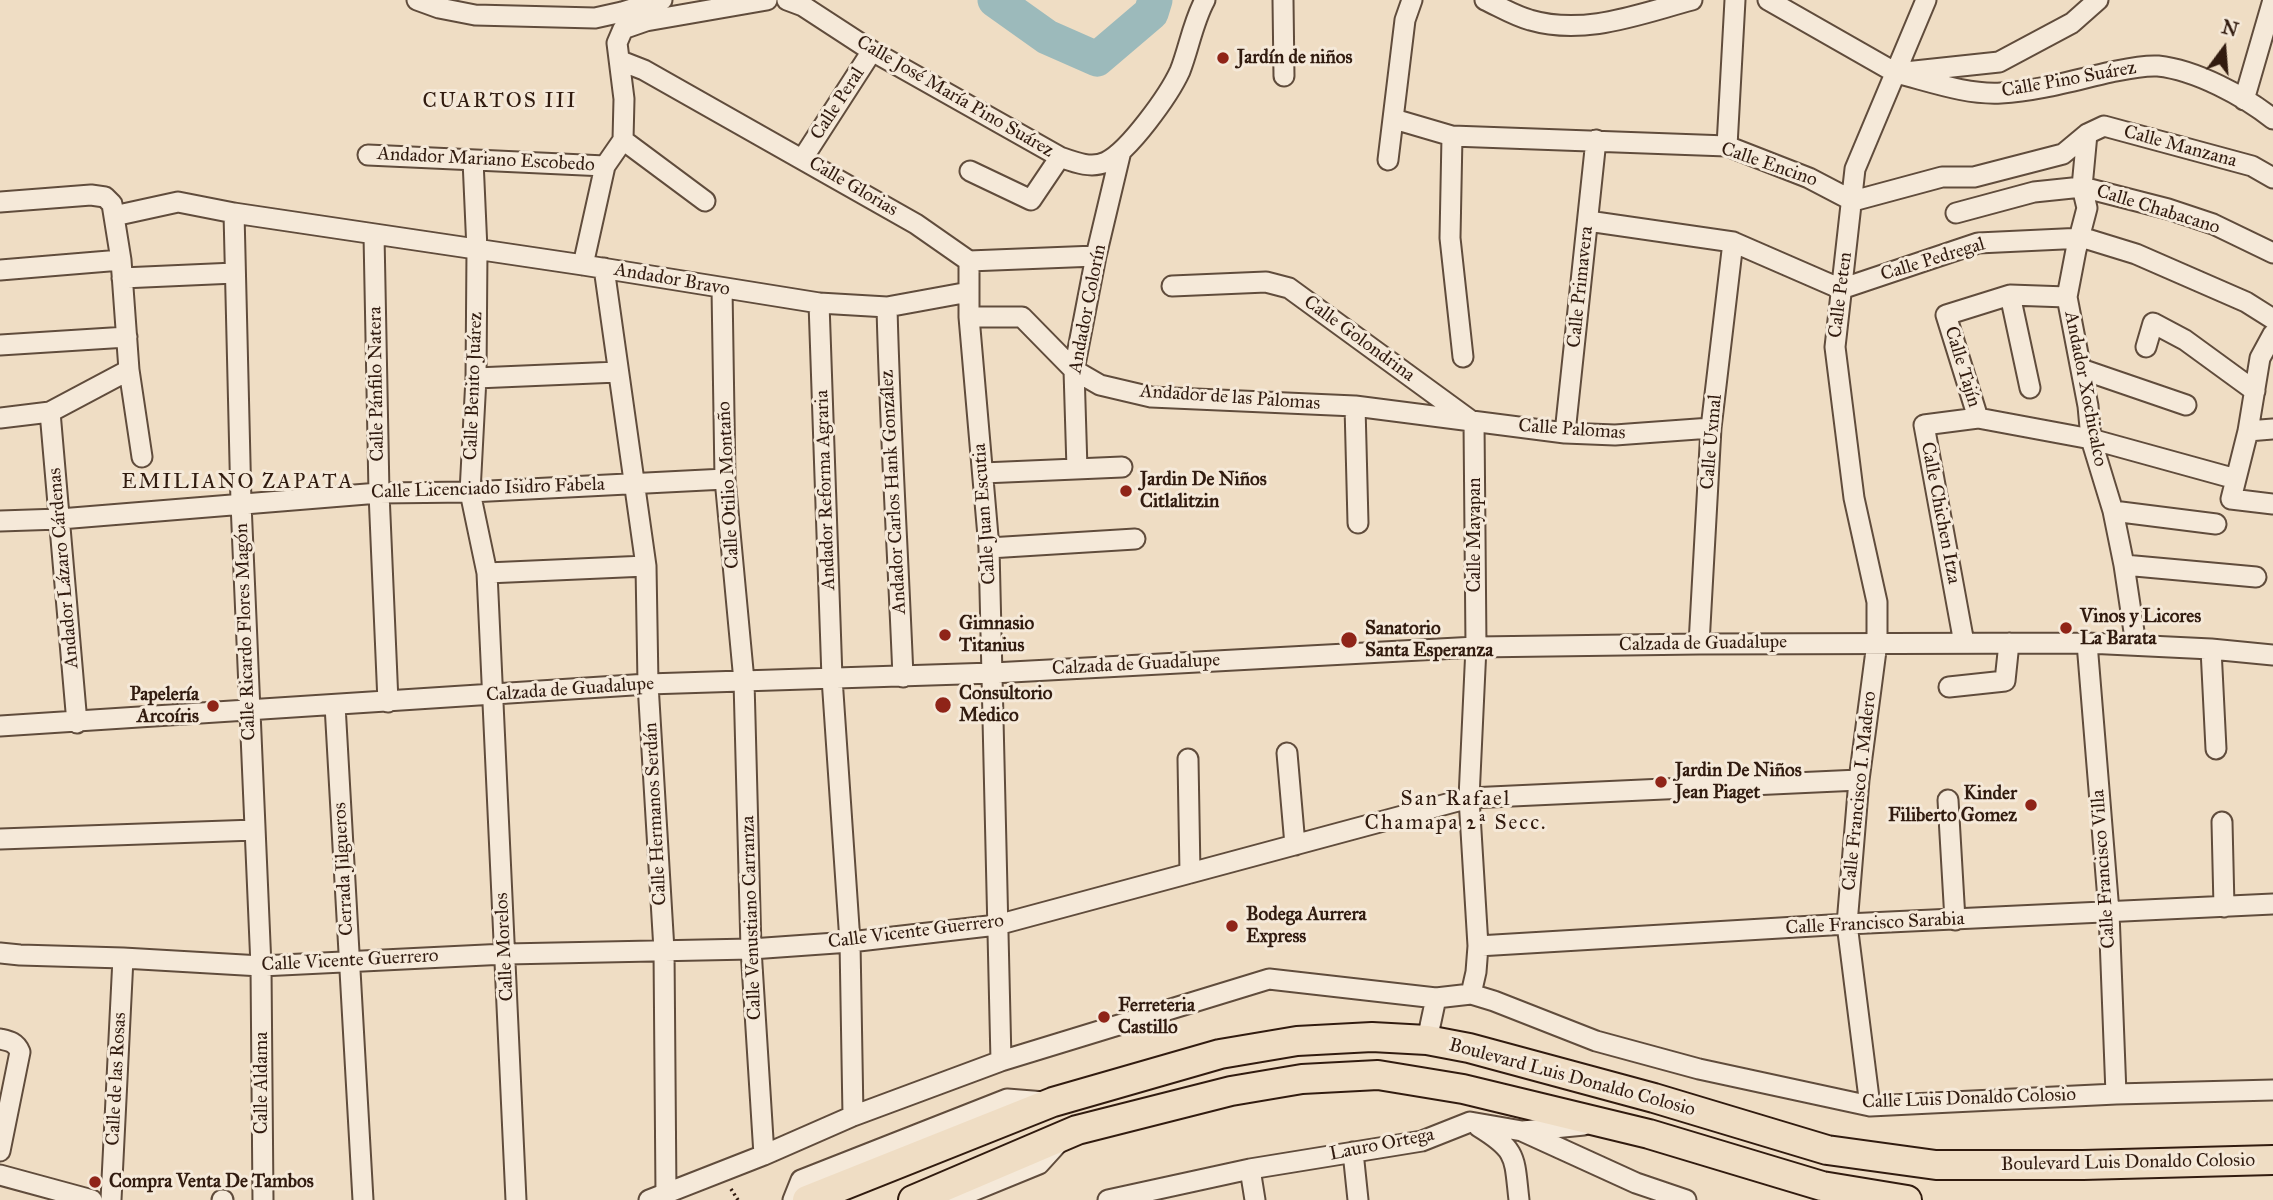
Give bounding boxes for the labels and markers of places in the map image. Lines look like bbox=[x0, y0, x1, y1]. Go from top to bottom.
place label: Jardín de niños bbox=[1237, 47, 1352, 69]
marker: Jardín de niños bbox=[1215, 50, 1231, 66]
place label: Jardin De Niños Citlalitzin bbox=[1140, 469, 1267, 513]
marker: Jardin De Niños Citlalitzin bbox=[1118, 483, 1134, 499]
place label: Vinos y Licores La Barata bbox=[2080, 606, 2201, 650]
place label: Gimnasio Titanius bbox=[959, 613, 1034, 657]
place label: Sanatorio Santa Esperanza bbox=[1365, 618, 1493, 662]
marker: Vinos y Licores La Barata bbox=[2058, 620, 2074, 636]
marker: Gimnasio Titanius bbox=[937, 627, 953, 643]
marker: Sanatorio Santa Esperanza bbox=[1339, 630, 1359, 650]
place label: Consultorio Medico bbox=[959, 683, 1052, 727]
place label: Papelería Arcoíris bbox=[130, 684, 199, 728]
marker: Consultorio Medico bbox=[933, 695, 953, 715]
marker: Papelería Arcoíris bbox=[205, 698, 221, 714]
place label: Jardin De Niños Jean Piaget bbox=[1675, 760, 1802, 804]
marker: Jardin De Niños Jean Piaget bbox=[1653, 774, 1669, 790]
place label: Kinder Filiberto Gomez bbox=[1888, 783, 2017, 827]
marker: Kinder Filiberto Gomez bbox=[2023, 797, 2039, 813]
place label: Bodega Aurrera Express bbox=[1246, 904, 1367, 948]
marker: Bodega Aurrera Express bbox=[1224, 918, 1240, 934]
place label: Ferreteria Castillo bbox=[1118, 995, 1195, 1039]
marker: Ferreteria Castillo bbox=[1096, 1009, 1112, 1025]
place label: Compra Venta De Tambos bbox=[109, 1171, 314, 1193]
marker: Compra Venta De Tambos bbox=[87, 1174, 103, 1190]

